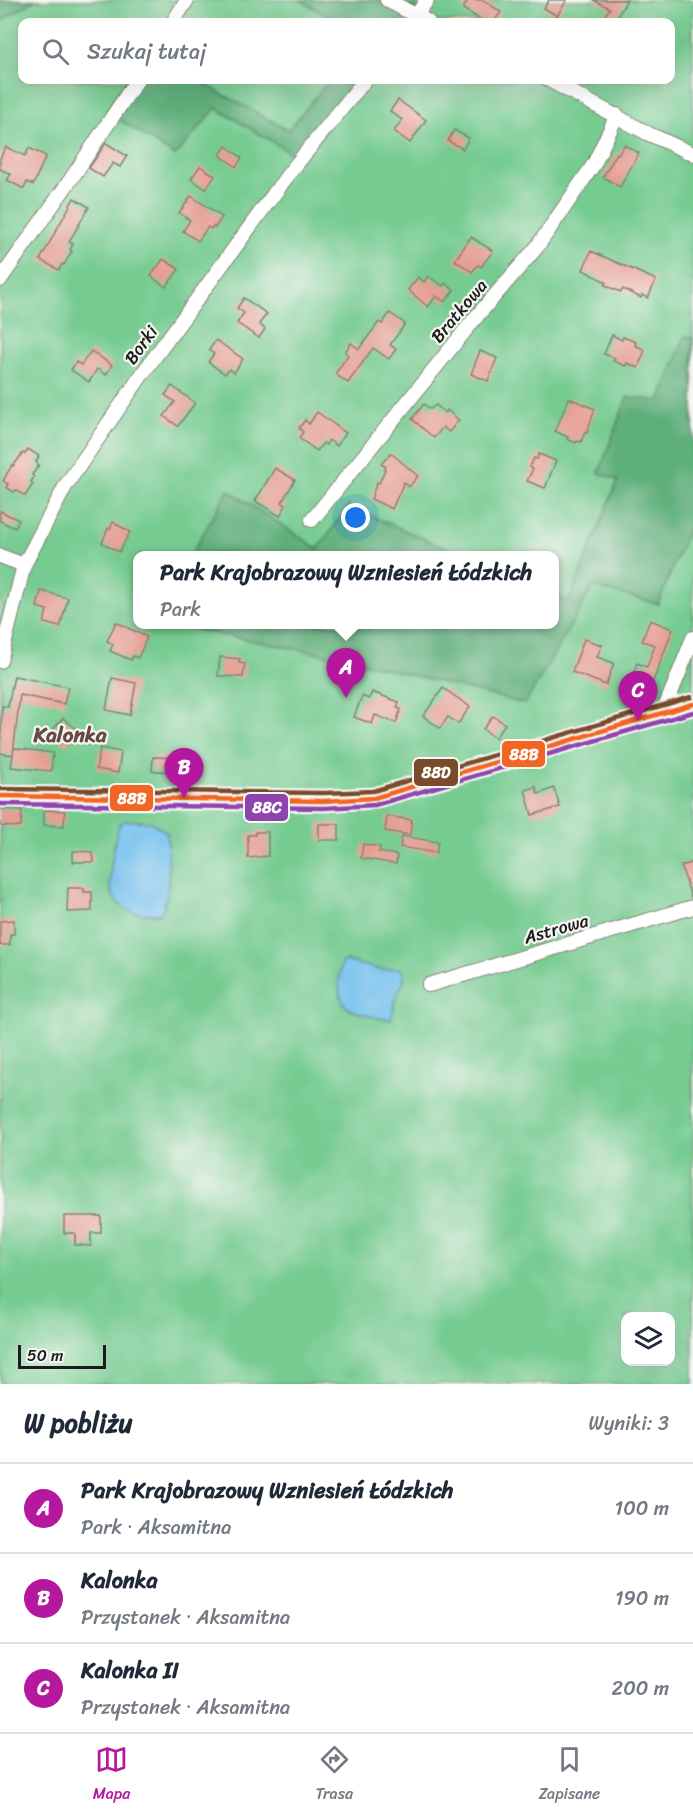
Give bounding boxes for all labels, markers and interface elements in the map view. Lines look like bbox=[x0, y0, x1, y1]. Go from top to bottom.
search box bbox=[18, 18, 675, 84]
text: Szukaj tutaj bbox=[87, 32, 206, 71]
icon: search bbox=[39, 35, 72, 68]
street label: Bratkowa bbox=[422, 272, 496, 350]
street label: Borki bbox=[116, 318, 167, 372]
your location bbox=[341, 503, 370, 532]
popup bbox=[133, 551, 559, 629]
text: Park Krajobrazowy Wzniesień Łódzkich bbox=[160, 553, 532, 592]
text: Park bbox=[160, 592, 201, 627]
pin: A bbox=[326, 648, 366, 698]
pin: C bbox=[618, 672, 658, 721]
district label: Kalonka bbox=[33, 716, 107, 754]
line badge: 88B bbox=[501, 740, 546, 768]
text: 88B bbox=[508, 740, 540, 769]
pin: B bbox=[164, 748, 204, 798]
line badge: 88D bbox=[413, 758, 459, 787]
text: 88D bbox=[421, 758, 451, 787]
line badge: 88B bbox=[109, 784, 154, 812]
text: 88B bbox=[116, 784, 148, 813]
line badge: 88C bbox=[244, 793, 289, 822]
text: 88C bbox=[251, 793, 283, 822]
street label: Astrowa bbox=[519, 904, 593, 954]
map controls bbox=[621, 1312, 675, 1366]
button: layers bbox=[621, 1312, 675, 1366]
text: 50 m bbox=[27, 1341, 63, 1370]
scale bar bbox=[18, 1342, 106, 1370]
text: W pobliżu bbox=[24, 1400, 133, 1446]
text: Wyniki: 3 bbox=[589, 1406, 669, 1441]
text: Park Krajobrazowy Wzniesień Łódzkich bbox=[81, 1471, 453, 1510]
text: A bbox=[37, 1491, 50, 1526]
text: 100 m bbox=[615, 1491, 669, 1526]
text: Park · Aksamitna bbox=[81, 1510, 231, 1545]
text: Kalonka bbox=[81, 1561, 157, 1600]
text: B bbox=[37, 1581, 50, 1616]
text: 190 m bbox=[615, 1581, 669, 1616]
text: Przystanek · Aksamitna bbox=[81, 1600, 290, 1635]
text: Kalonka II bbox=[81, 1651, 179, 1690]
text: C bbox=[37, 1671, 50, 1706]
text: 200 m bbox=[612, 1671, 669, 1706]
text: Przystanek · Aksamitna bbox=[81, 1690, 290, 1725]
tab: Mapa bbox=[93, 1743, 130, 1808]
tab: Trasa bbox=[316, 1743, 353, 1808]
tab: Zapisane bbox=[538, 1743, 600, 1808]

